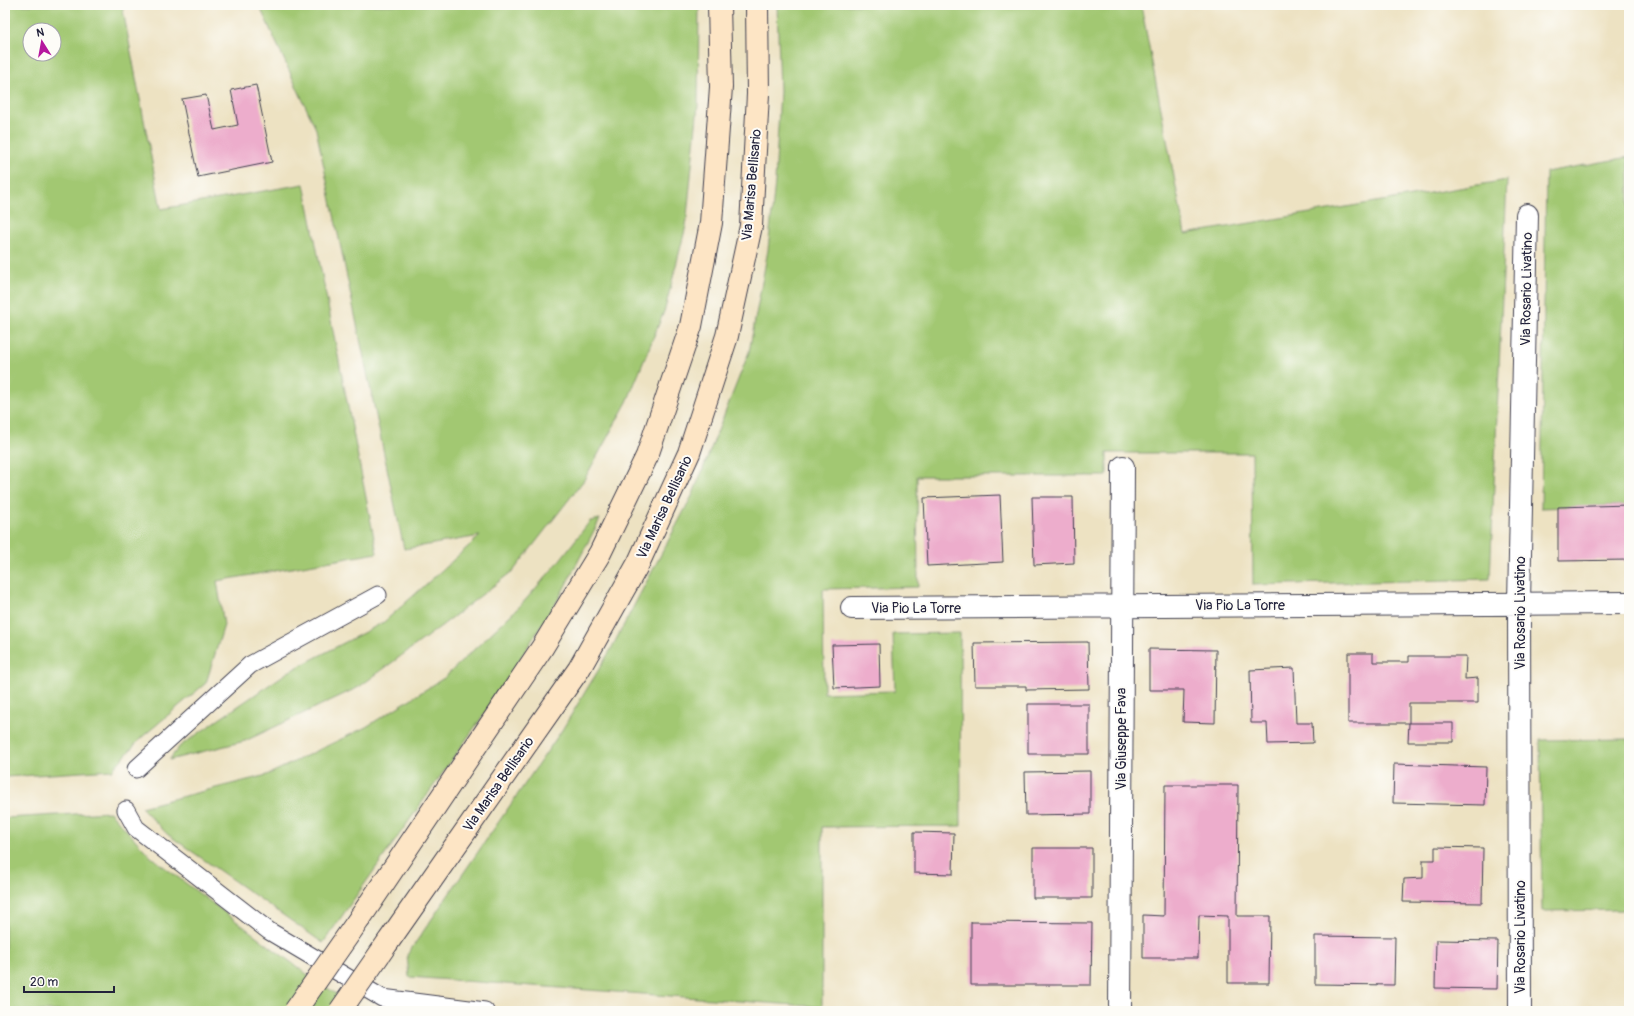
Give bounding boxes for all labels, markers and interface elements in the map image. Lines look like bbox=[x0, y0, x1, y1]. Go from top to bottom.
north arrow bbox=[22, 22, 62, 62]
text: N bbox=[35, 25, 46, 40]
street label: Via Marisa Bellisario bbox=[738, 128, 765, 242]
street label: Via Rosario Livatino bbox=[1517, 232, 1536, 346]
street label: Via Marisa Bellisario bbox=[633, 452, 696, 562]
street label: Via Rosario Livatino bbox=[1512, 556, 1529, 670]
street label: Via Pio La Torre bbox=[1195, 597, 1285, 614]
street label: Via Pio La Torre bbox=[871, 600, 961, 617]
street label: Via Giuseppe Fava bbox=[1113, 688, 1130, 790]
street label: Via Marisa Bellisario bbox=[459, 733, 538, 835]
street label: Via Rosario Livatino bbox=[1512, 880, 1529, 994]
scale bar bbox=[24, 968, 114, 994]
text: 20 m bbox=[30, 975, 59, 990]

